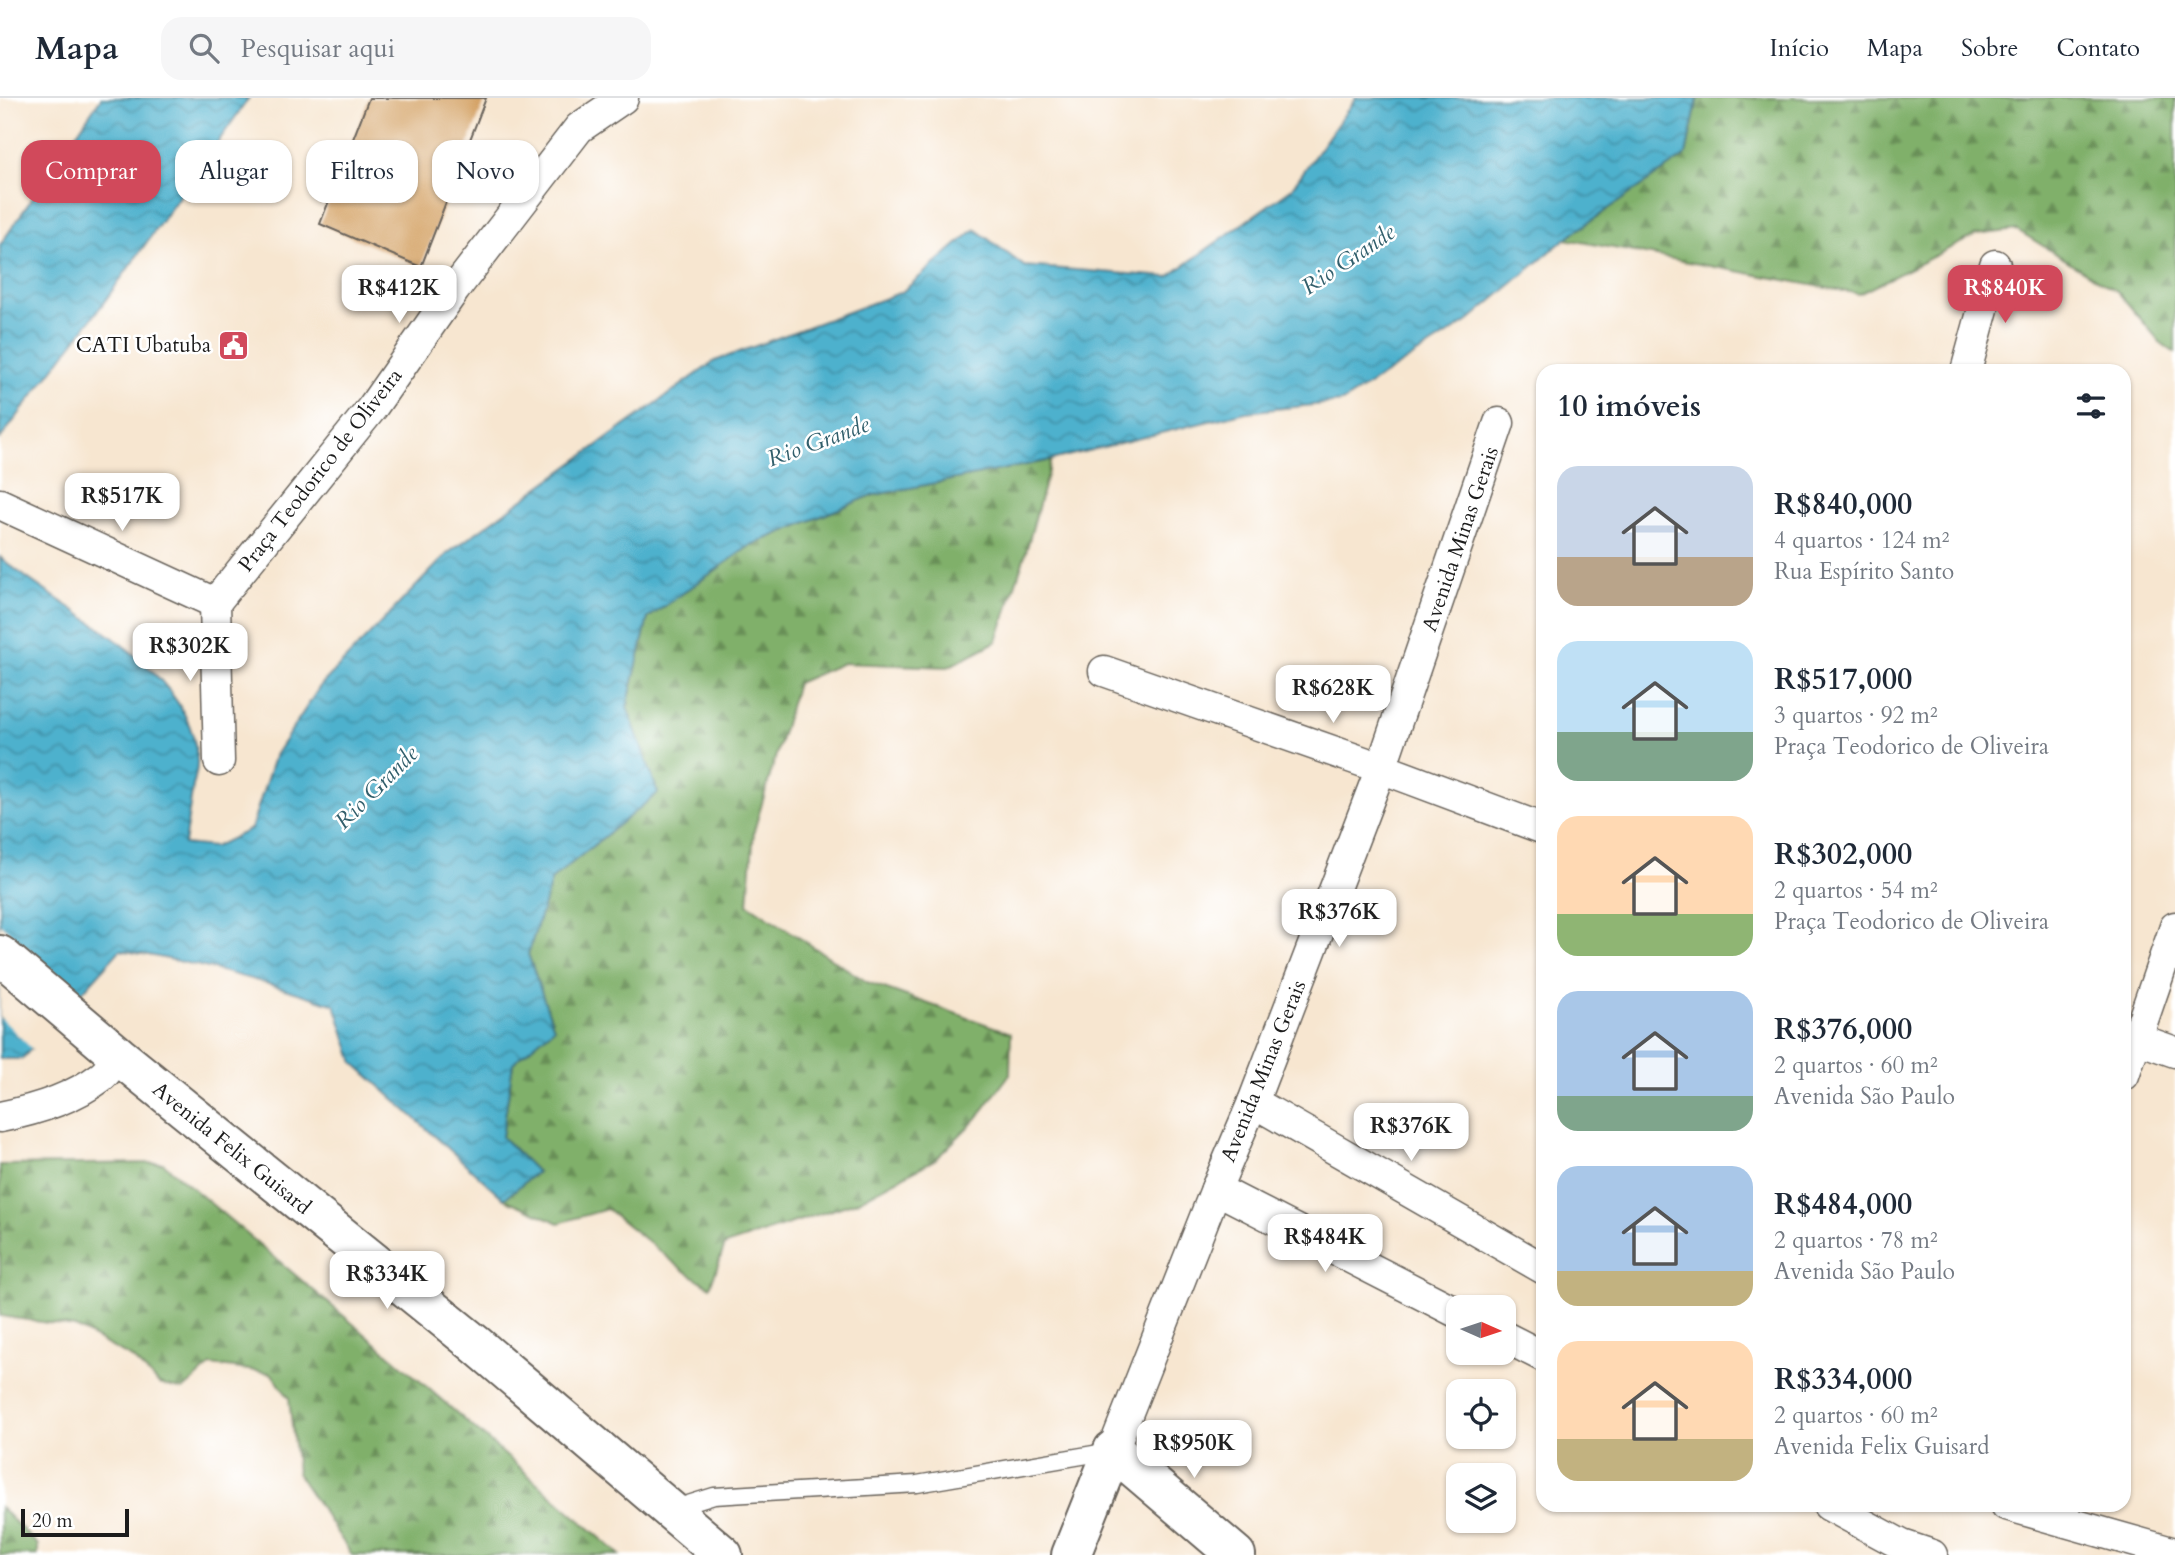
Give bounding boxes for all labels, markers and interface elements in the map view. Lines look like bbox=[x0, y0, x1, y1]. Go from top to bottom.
search box bbox=[161, 17, 651, 80]
text: Mapa bbox=[35, 26, 119, 71]
icon: search bbox=[185, 29, 223, 67]
text: Pesquisar aqui bbox=[241, 31, 395, 66]
text: Início bbox=[1770, 32, 1829, 65]
text: Mapa bbox=[1867, 32, 1923, 65]
text: Sobre bbox=[1961, 32, 2019, 65]
text: Contato bbox=[2057, 32, 2140, 65]
chip: Comprar bbox=[21, 140, 161, 203]
chip: Alugar bbox=[175, 140, 292, 203]
chip: Filtros bbox=[306, 140, 418, 203]
chip: Novo bbox=[432, 140, 539, 203]
water label: Rio Grande bbox=[1295, 217, 1401, 302]
pin: R$412K bbox=[342, 266, 456, 325]
pin: R$840K bbox=[1948, 266, 2062, 325]
text: R$412K bbox=[358, 272, 440, 303]
text: R$840K bbox=[1964, 272, 2046, 303]
public building icon: CATI Ubatuba bbox=[217, 328, 251, 362]
place label: CATI Ubatuba bbox=[76, 331, 211, 360]
street label: Praça Teodorico de Oliveira bbox=[232, 363, 409, 578]
text: 10 imóveis bbox=[1557, 386, 1701, 427]
icon: filters bbox=[2072, 387, 2110, 425]
water label: Rio Grande bbox=[763, 409, 874, 474]
street label: Avenida Minas Gerais bbox=[1415, 443, 1506, 636]
pin: R$517K bbox=[65, 474, 179, 533]
text: R$517K bbox=[81, 480, 163, 511]
text: R$840,000 bbox=[1774, 484, 1912, 525]
icon: home bbox=[1613, 494, 1697, 578]
text: 4 quartos · 124 m² bbox=[1774, 525, 1949, 556]
text: Rua Espírito Santo bbox=[1774, 556, 1954, 587]
pin: R$302K bbox=[133, 624, 247, 683]
text: R$302K bbox=[149, 630, 231, 661]
text: R$517,000 bbox=[1774, 659, 1912, 700]
pin: R$628K bbox=[1276, 666, 1390, 725]
icon: home bbox=[1613, 669, 1697, 753]
text: R$628K bbox=[1292, 672, 1374, 703]
text: 3 quartos · 92 m² bbox=[1774, 700, 1938, 731]
text: Praça Teodorico de Oliveira bbox=[1774, 731, 2049, 762]
water label: Rio Grande bbox=[328, 739, 425, 836]
text: R$302,000 bbox=[1774, 834, 1912, 875]
icon: home bbox=[1613, 844, 1697, 928]
text: 2 quartos · 54 m² bbox=[1774, 875, 1938, 906]
pin: R$376K bbox=[1282, 890, 1396, 949]
text: R$376K bbox=[1298, 896, 1380, 927]
text: Praça Teodorico de Oliveira bbox=[1774, 906, 2049, 937]
street label: Avenida Minas Gerais bbox=[1214, 976, 1313, 1167]
text: R$376,000 bbox=[1774, 1009, 1912, 1050]
icon: home bbox=[1613, 1019, 1697, 1103]
text: 2 quartos · 60 m² bbox=[1774, 1050, 1938, 1081]
street label: Avenida Felix Guisard bbox=[146, 1075, 317, 1222]
text: Avenida São Paulo bbox=[1774, 1081, 1955, 1112]
pin: R$376K bbox=[1354, 1104, 1468, 1163]
text: R$376K bbox=[1370, 1110, 1452, 1141]
text: R$484,000 bbox=[1774, 1184, 1912, 1225]
icon: home bbox=[1613, 1194, 1697, 1278]
pin: R$484K bbox=[1268, 1214, 1382, 1274]
text: R$484K bbox=[1284, 1221, 1366, 1252]
text: 2 quartos · 78 m² bbox=[1774, 1225, 1938, 1256]
pin: R$334K bbox=[330, 1252, 444, 1311]
text: Avenida São Paulo bbox=[1774, 1256, 1955, 1287]
text: R$334K bbox=[346, 1258, 428, 1289]
north arrow bbox=[1446, 1295, 1516, 1365]
map controls bbox=[1446, 1295, 1516, 1533]
text: R$334,000 bbox=[1774, 1359, 1912, 1400]
icon: home bbox=[1613, 1369, 1697, 1453]
button: locate bbox=[1446, 1379, 1516, 1449]
text: 2 quartos · 60 m² bbox=[1774, 1400, 1938, 1431]
pin: R$950K bbox=[1137, 1420, 1251, 1480]
text: R$950K bbox=[1153, 1427, 1235, 1458]
text: Avenida Felix Guisard bbox=[1774, 1431, 1989, 1462]
button: layers bbox=[1446, 1463, 1516, 1533]
scale bar bbox=[21, 1506, 130, 1538]
text: 20 m bbox=[32, 1508, 73, 1534]

